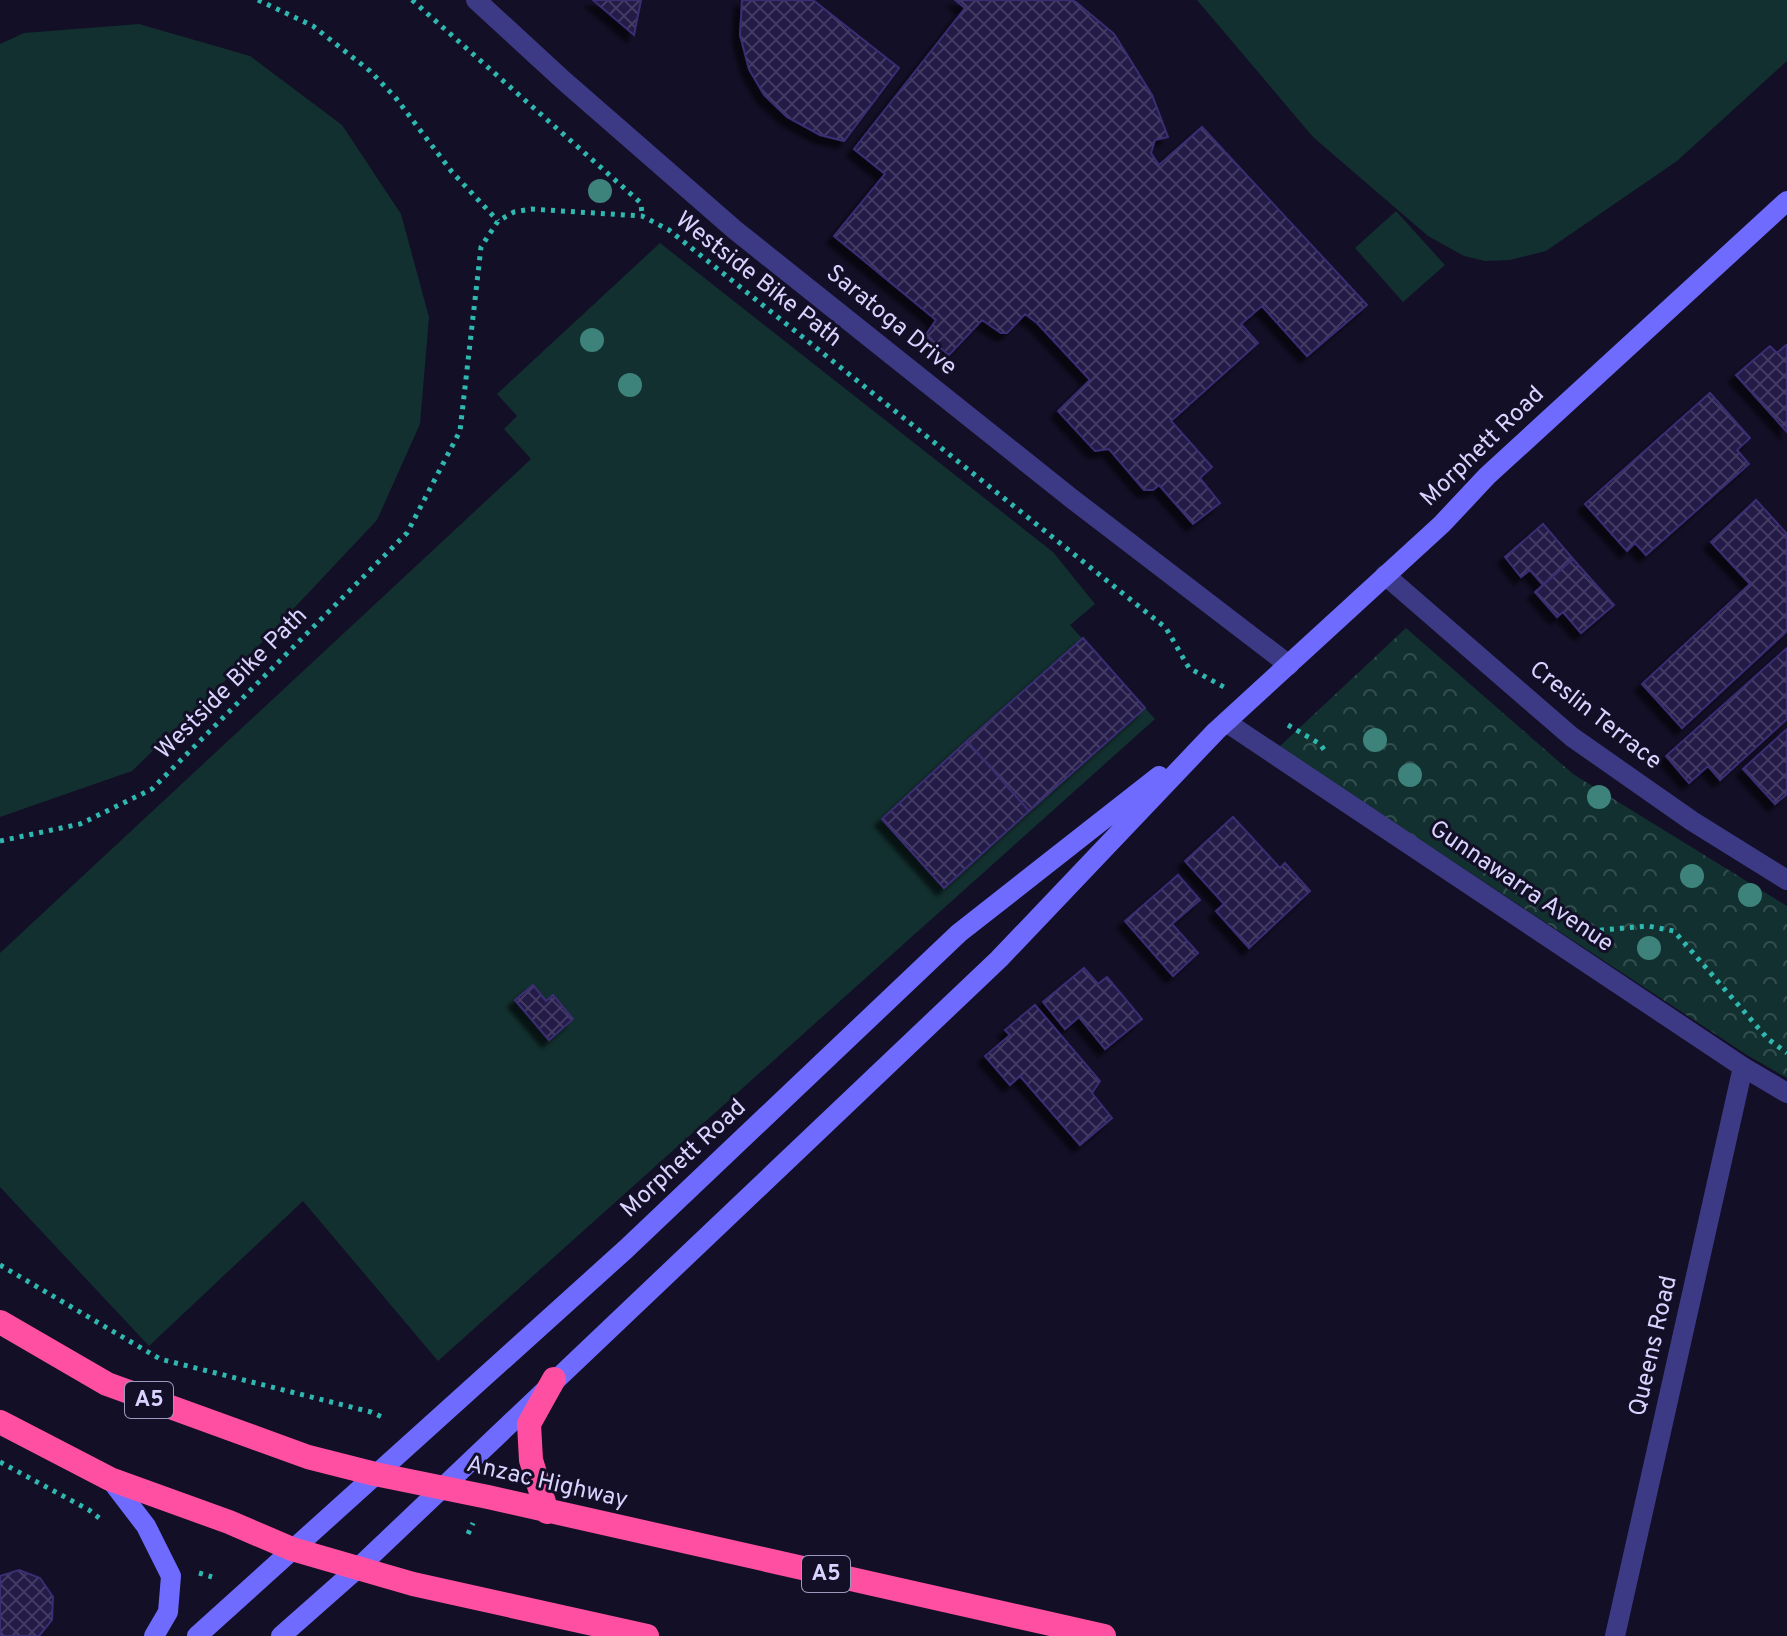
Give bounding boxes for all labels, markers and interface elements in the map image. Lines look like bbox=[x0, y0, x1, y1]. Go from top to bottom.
street label: Westside Bike Path bbox=[669, 206, 847, 354]
street label: Saratoga Drive bbox=[819, 259, 963, 383]
street label: Morphett Road bbox=[1415, 380, 1551, 514]
street label: Westside Bike Path bbox=[150, 602, 314, 766]
street label: Creslin Terrace bbox=[1523, 655, 1667, 777]
street label: Gunnawarra Avenue bbox=[1423, 814, 1619, 960]
street label: Morphett Road bbox=[615, 1093, 753, 1225]
street label: Queens Road bbox=[1623, 1273, 1685, 1419]
road number: A5 bbox=[125, 1382, 173, 1418]
street label: Anzac Highway bbox=[464, 1450, 630, 1516]
road number: A5 bbox=[802, 1556, 850, 1592]

